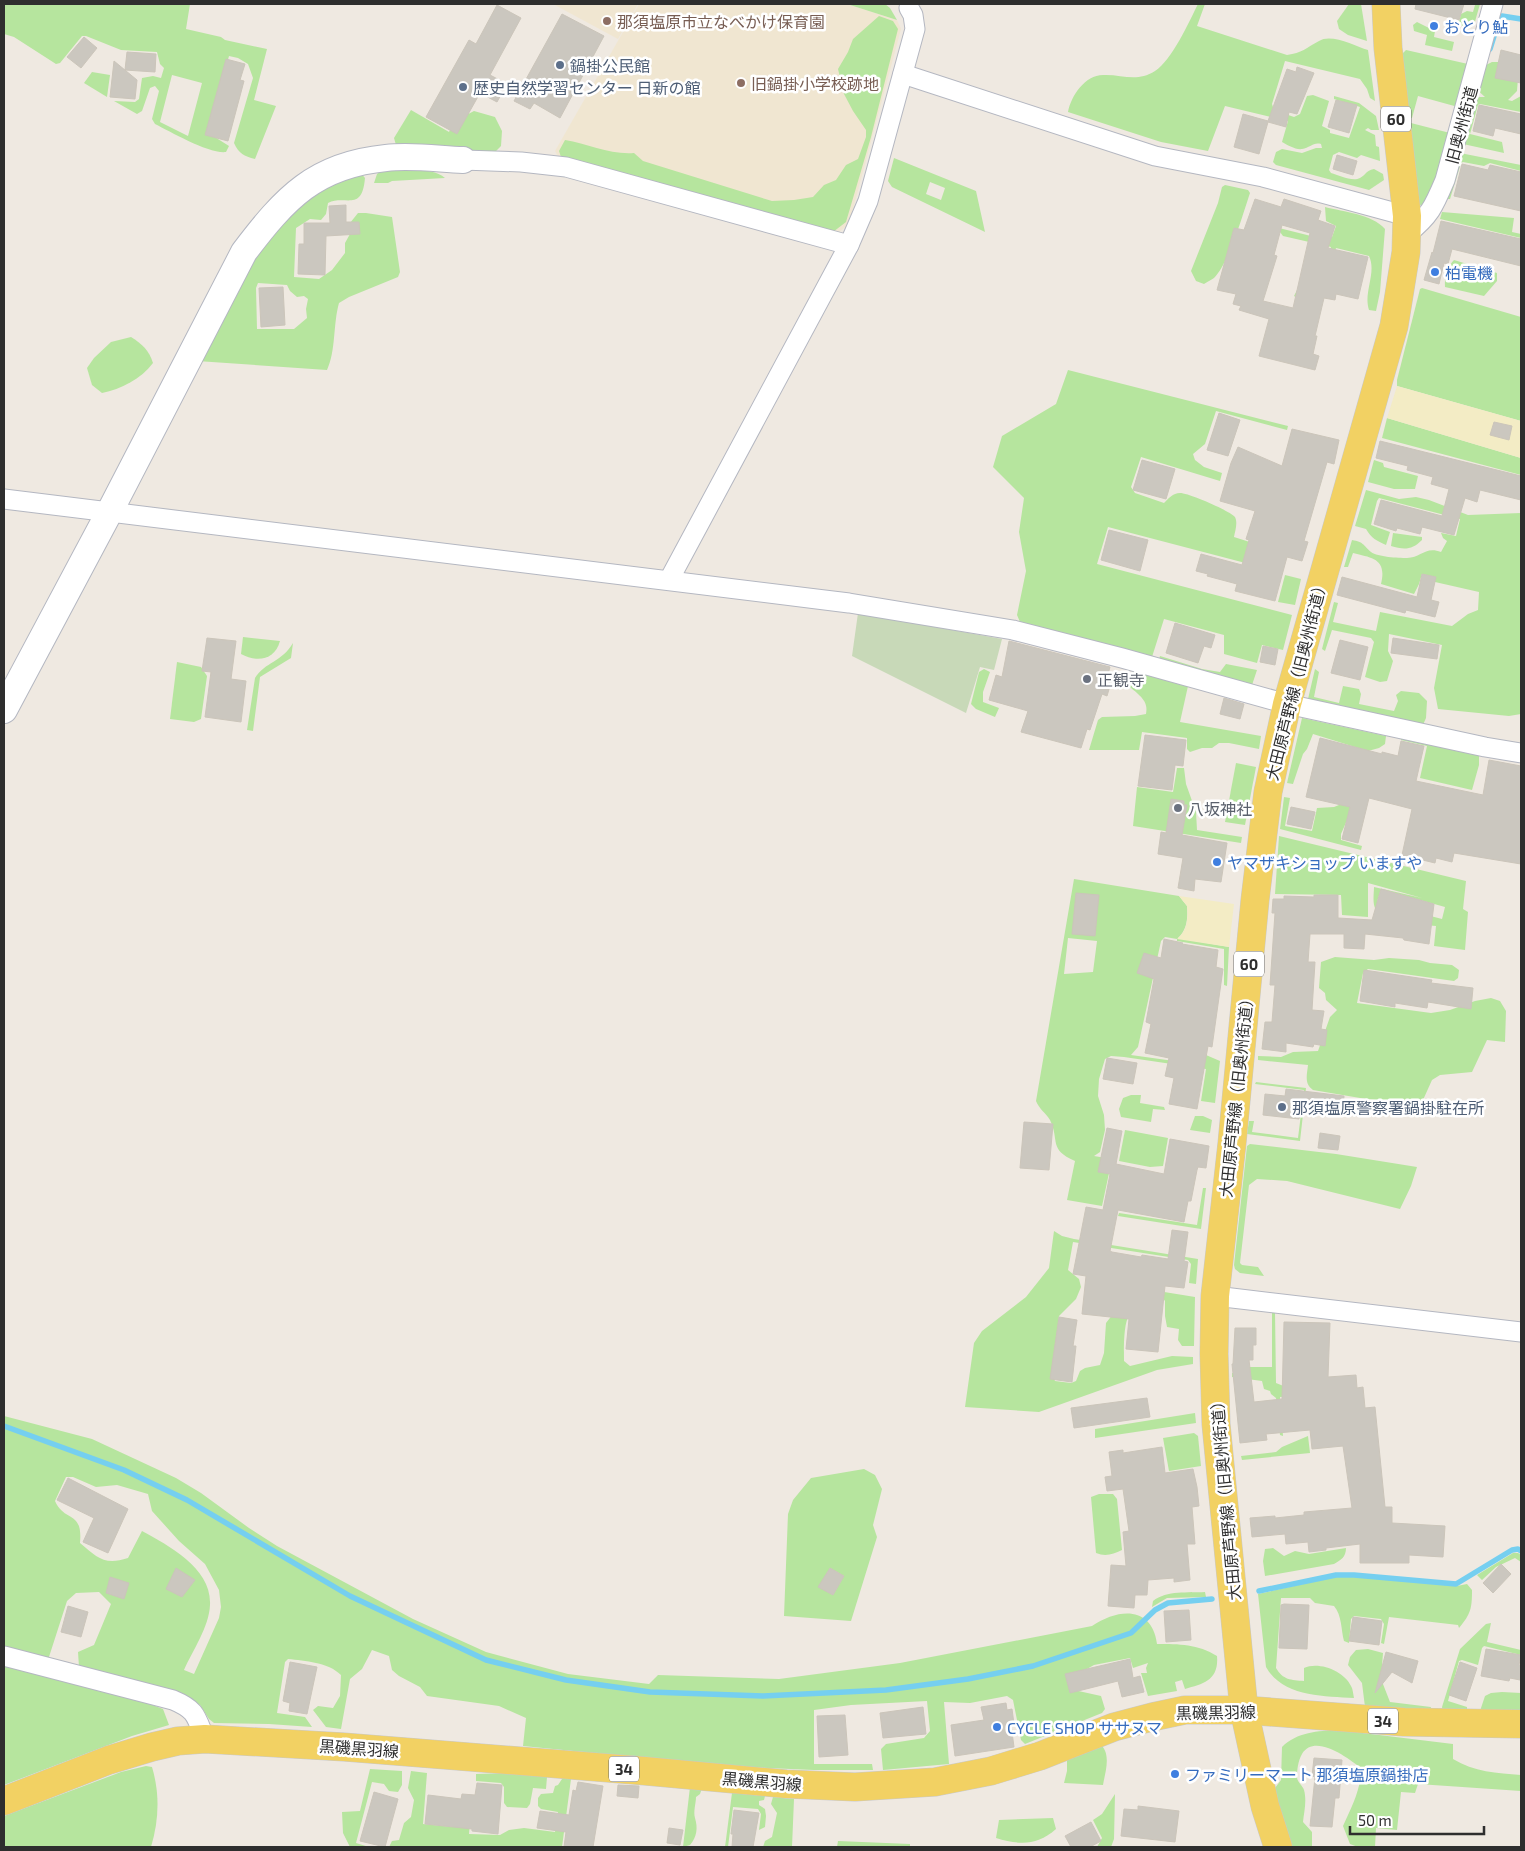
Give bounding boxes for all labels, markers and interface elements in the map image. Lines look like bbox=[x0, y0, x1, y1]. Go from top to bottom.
place label: 那須塩原市立なべかけ保育園 bbox=[617, 12, 825, 31]
marker: 那須塩原市立なべかけ保育園 bbox=[601, 15, 613, 27]
place label: おとり鮎 bbox=[1444, 17, 1508, 36]
marker: おとり鮎 bbox=[1428, 20, 1440, 32]
place label: 鍋掛公民館 bbox=[570, 56, 650, 75]
marker: 鍋掛公民館 bbox=[554, 59, 566, 71]
place label: 旧鍋掛小学校跡地 bbox=[751, 74, 879, 93]
marker: 旧鍋掛小学校跡地 bbox=[735, 77, 747, 89]
place label: 歴史自然学習センター 日新の館 bbox=[473, 78, 701, 97]
marker: 歴史自然学習センター 日新の館 bbox=[457, 81, 469, 93]
street label: 旧奥州街道 bbox=[1441, 84, 1481, 166]
road number: 60 bbox=[1381, 106, 1411, 132]
place label: 柏電機 bbox=[1445, 263, 1493, 282]
marker: 柏電機 bbox=[1429, 266, 1441, 278]
street label: 大田原芦野線（旧奥州街道） bbox=[1262, 576, 1330, 782]
place label: 正観寺 bbox=[1097, 670, 1145, 689]
marker: 正観寺 bbox=[1081, 673, 1093, 685]
place label: 八坂神社 bbox=[1188, 799, 1252, 818]
marker: 八坂神社 bbox=[1172, 802, 1184, 814]
place label: ヤマザキショップ いますや bbox=[1227, 853, 1423, 872]
marker: ヤマザキショップ いますや bbox=[1211, 856, 1223, 868]
road number: 60 bbox=[1234, 952, 1264, 976]
street label: 大田原芦野線（旧奥州街道） bbox=[1216, 990, 1256, 1198]
place label: 那須塩原警察署鍋掛駐在所 bbox=[1292, 1098, 1484, 1117]
marker: 那須塩原警察署鍋掛駐在所 bbox=[1276, 1101, 1288, 1113]
street label: 大田原芦野線（旧奥州街道） bbox=[1206, 1393, 1244, 1601]
street label: 黒磯黒羽線 bbox=[1176, 1702, 1256, 1722]
road number: 34 bbox=[1368, 1708, 1398, 1734]
place label: CYCLE SHOP ササヌマ bbox=[1007, 1718, 1162, 1737]
marker: CYCLE SHOP ササヌマ bbox=[991, 1721, 1003, 1733]
street label: 黒磯黒羽線 bbox=[318, 1736, 400, 1760]
road number: 34 bbox=[609, 1756, 639, 1782]
place label: ファミリーマート 那須塩原鍋掛店 bbox=[1185, 1765, 1429, 1784]
street label: 黒磯黒羽線 bbox=[721, 1768, 803, 1794]
marker: ファミリーマート 那須塩原鍋掛店 bbox=[1169, 1768, 1181, 1780]
scale bar bbox=[1350, 1804, 1484, 1836]
text: 50 m bbox=[1358, 1811, 1392, 1829]

